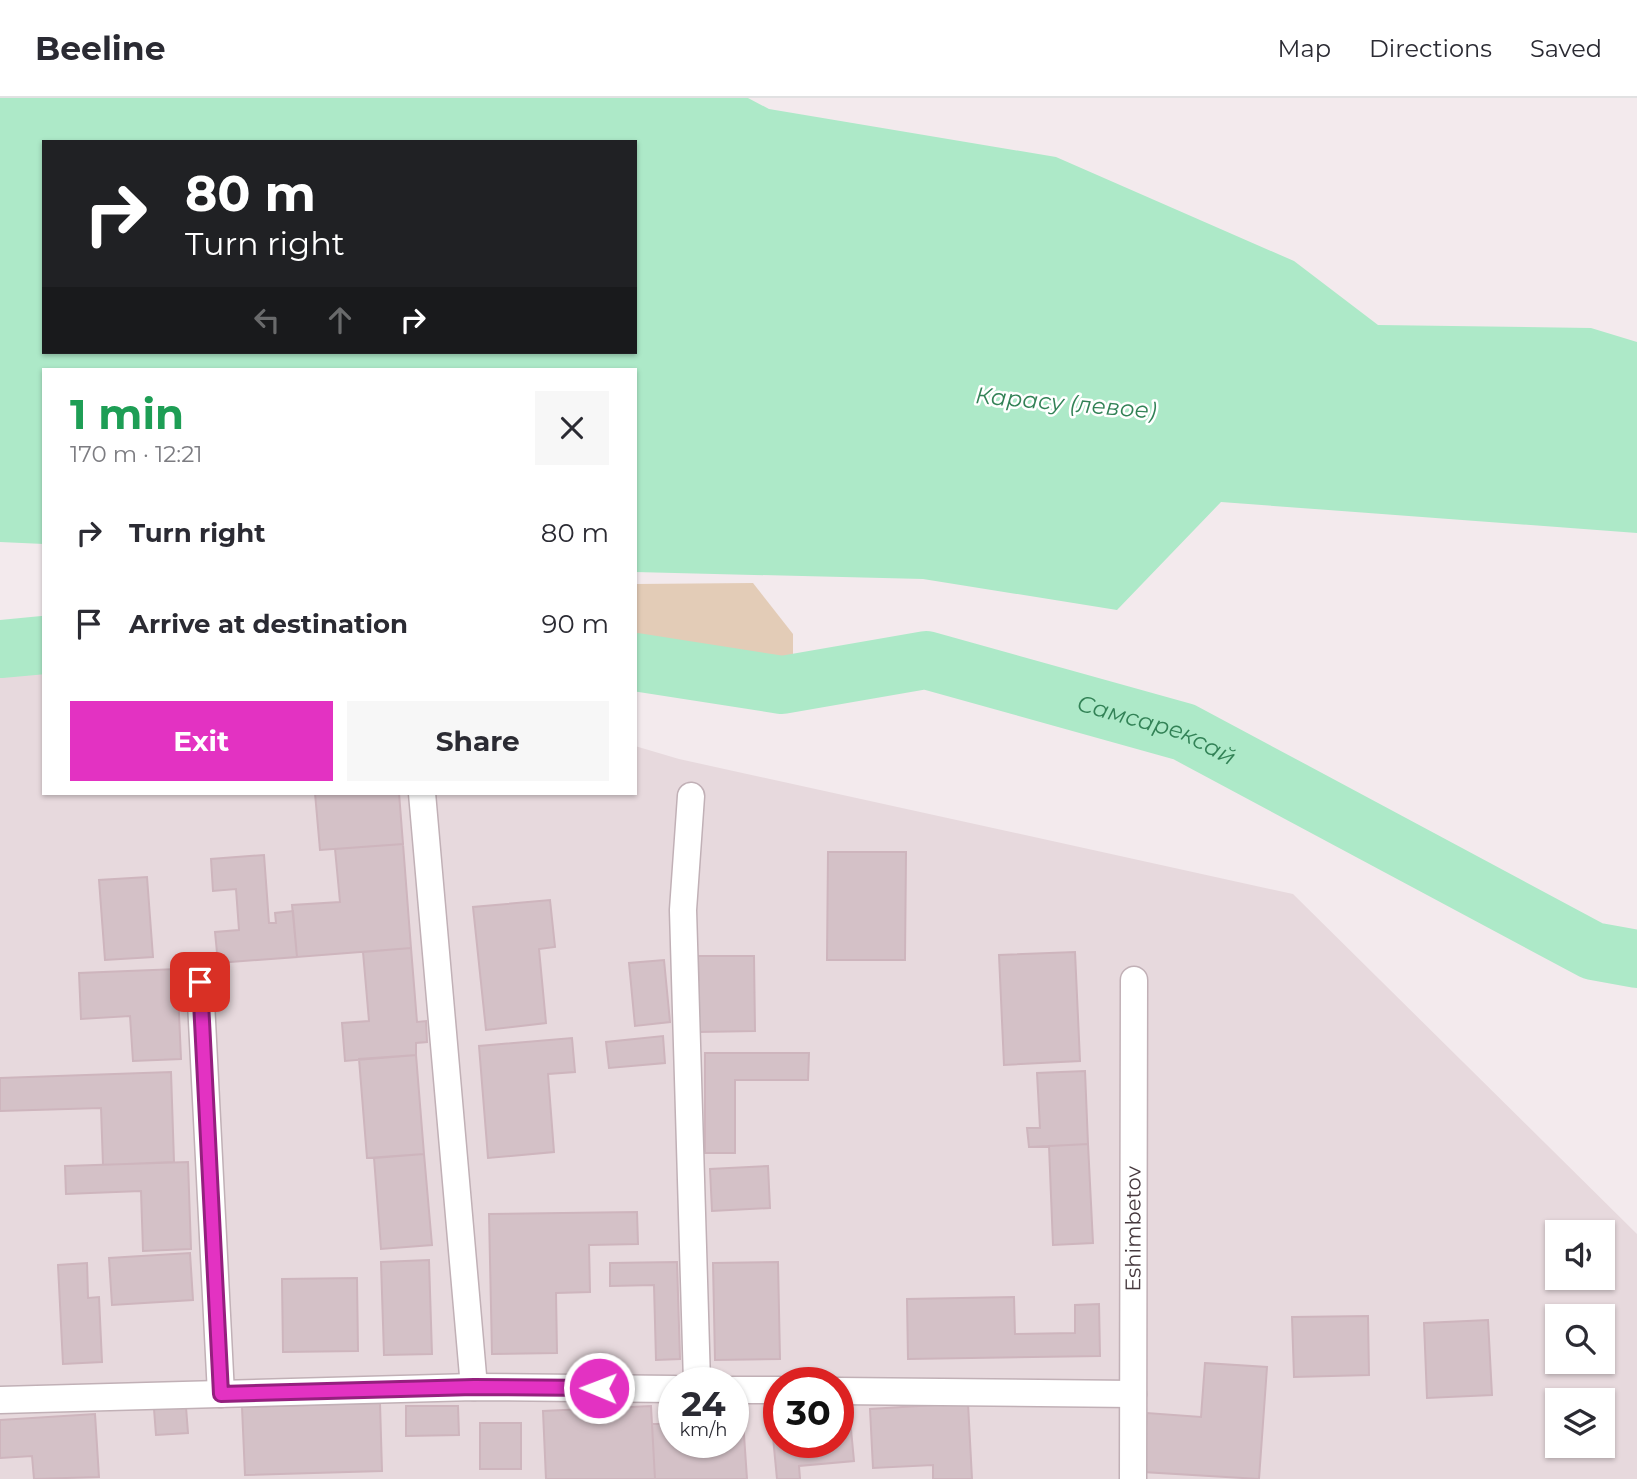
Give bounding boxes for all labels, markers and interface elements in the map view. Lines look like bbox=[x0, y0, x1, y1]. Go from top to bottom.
text: Beeline bbox=[35, 28, 166, 68]
text: Map bbox=[1278, 34, 1331, 63]
text: Directions bbox=[1369, 34, 1492, 63]
text: Saved bbox=[1530, 34, 1602, 63]
text: 80 m bbox=[185, 164, 316, 223]
icon: right bbox=[70, 168, 161, 259]
text: Turn right bbox=[185, 224, 345, 263]
icon: left bbox=[248, 301, 286, 339]
icon: ahead bbox=[321, 301, 359, 339]
icon: right bbox=[394, 301, 432, 339]
water label: Карасу (левое) bbox=[974, 381, 1158, 425]
text: 1 min bbox=[70, 388, 184, 440]
button: close bbox=[535, 391, 609, 465]
text: 170 m · 12:21 bbox=[70, 440, 203, 468]
icon: right bbox=[70, 514, 108, 552]
text: Turn right bbox=[129, 517, 265, 549]
text: 80 m bbox=[541, 517, 609, 549]
icon: arrive bbox=[70, 605, 108, 643]
text: Arrive at destination bbox=[129, 608, 408, 640]
text: 90 m bbox=[542, 608, 609, 640]
water label: Самсарексай bbox=[1074, 689, 1241, 771]
button: Exit bbox=[70, 701, 333, 781]
button: Share bbox=[347, 701, 609, 781]
pin bbox=[170, 952, 230, 1012]
icon: arrive bbox=[181, 963, 219, 1001]
street label: Eshimbetov bbox=[1120, 1166, 1146, 1292]
map controls bbox=[1545, 1220, 1615, 1458]
button: sound bbox=[1545, 1220, 1615, 1290]
button: search bbox=[1545, 1304, 1615, 1374]
position arrow bbox=[562, 1351, 636, 1425]
speed limit sign: 30 bbox=[763, 1367, 854, 1458]
text: 24 bbox=[681, 1382, 726, 1425]
button: layers bbox=[1545, 1388, 1615, 1458]
text: km/h bbox=[679, 1419, 728, 1441]

